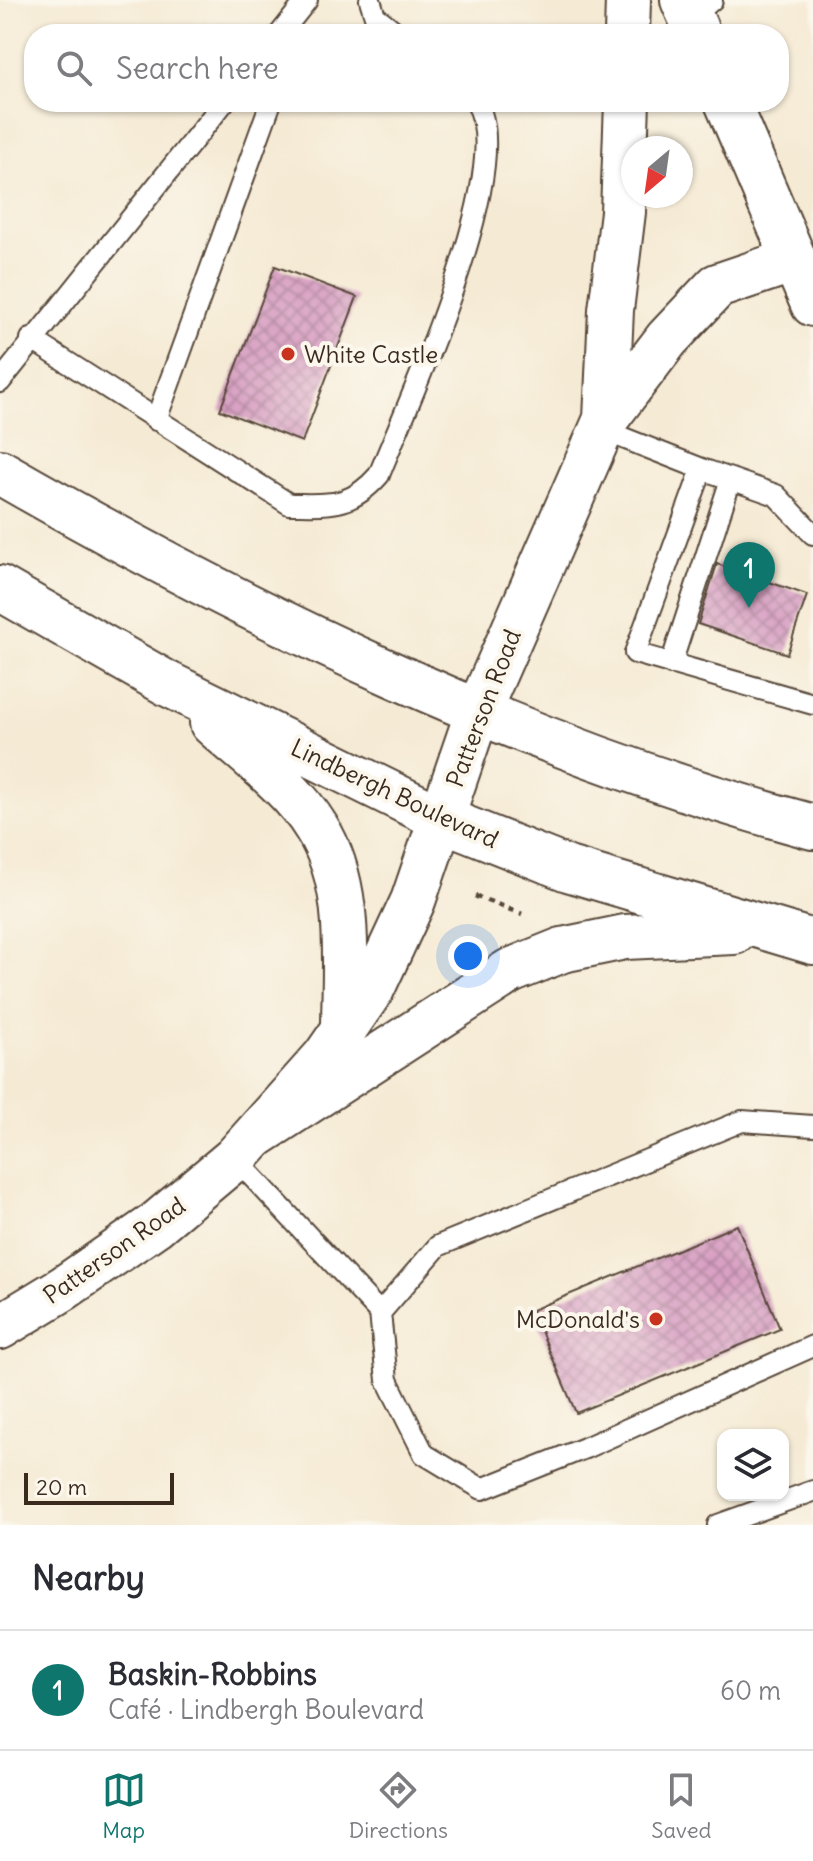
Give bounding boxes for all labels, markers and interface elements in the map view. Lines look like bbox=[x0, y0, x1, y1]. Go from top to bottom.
search box bbox=[24, 24, 789, 112]
icon: search bbox=[52, 46, 96, 90]
text: Search here bbox=[116, 49, 279, 87]
north arrow bbox=[621, 136, 693, 208]
place label: White Castle bbox=[304, 339, 438, 369]
marker: White Castle bbox=[279, 345, 297, 363]
pin: 1 bbox=[723, 542, 775, 608]
street label: Patterson Road bbox=[439, 625, 527, 791]
street label: Lindbergh Boulevard bbox=[286, 732, 504, 854]
your location bbox=[448, 936, 488, 976]
street label: Patterson Road bbox=[37, 1190, 191, 1310]
place label: McDonald's bbox=[516, 1304, 640, 1334]
marker: McDonald's bbox=[647, 1310, 665, 1328]
map controls bbox=[717, 1429, 789, 1501]
button: layers bbox=[717, 1429, 789, 1501]
scale bar bbox=[24, 1469, 174, 1505]
text: 20 m bbox=[36, 1473, 87, 1501]
text: Nearby bbox=[32, 1556, 145, 1599]
text: Baskin-Robbins bbox=[108, 1655, 317, 1693]
text: 1 bbox=[53, 1674, 63, 1707]
text: 60 m bbox=[720, 1674, 781, 1707]
text: Café · Lindbergh Boulevard bbox=[108, 1693, 424, 1726]
tab: Map bbox=[102, 1768, 146, 1844]
tab: Directions bbox=[349, 1768, 448, 1844]
tab: Saved bbox=[651, 1768, 711, 1844]

